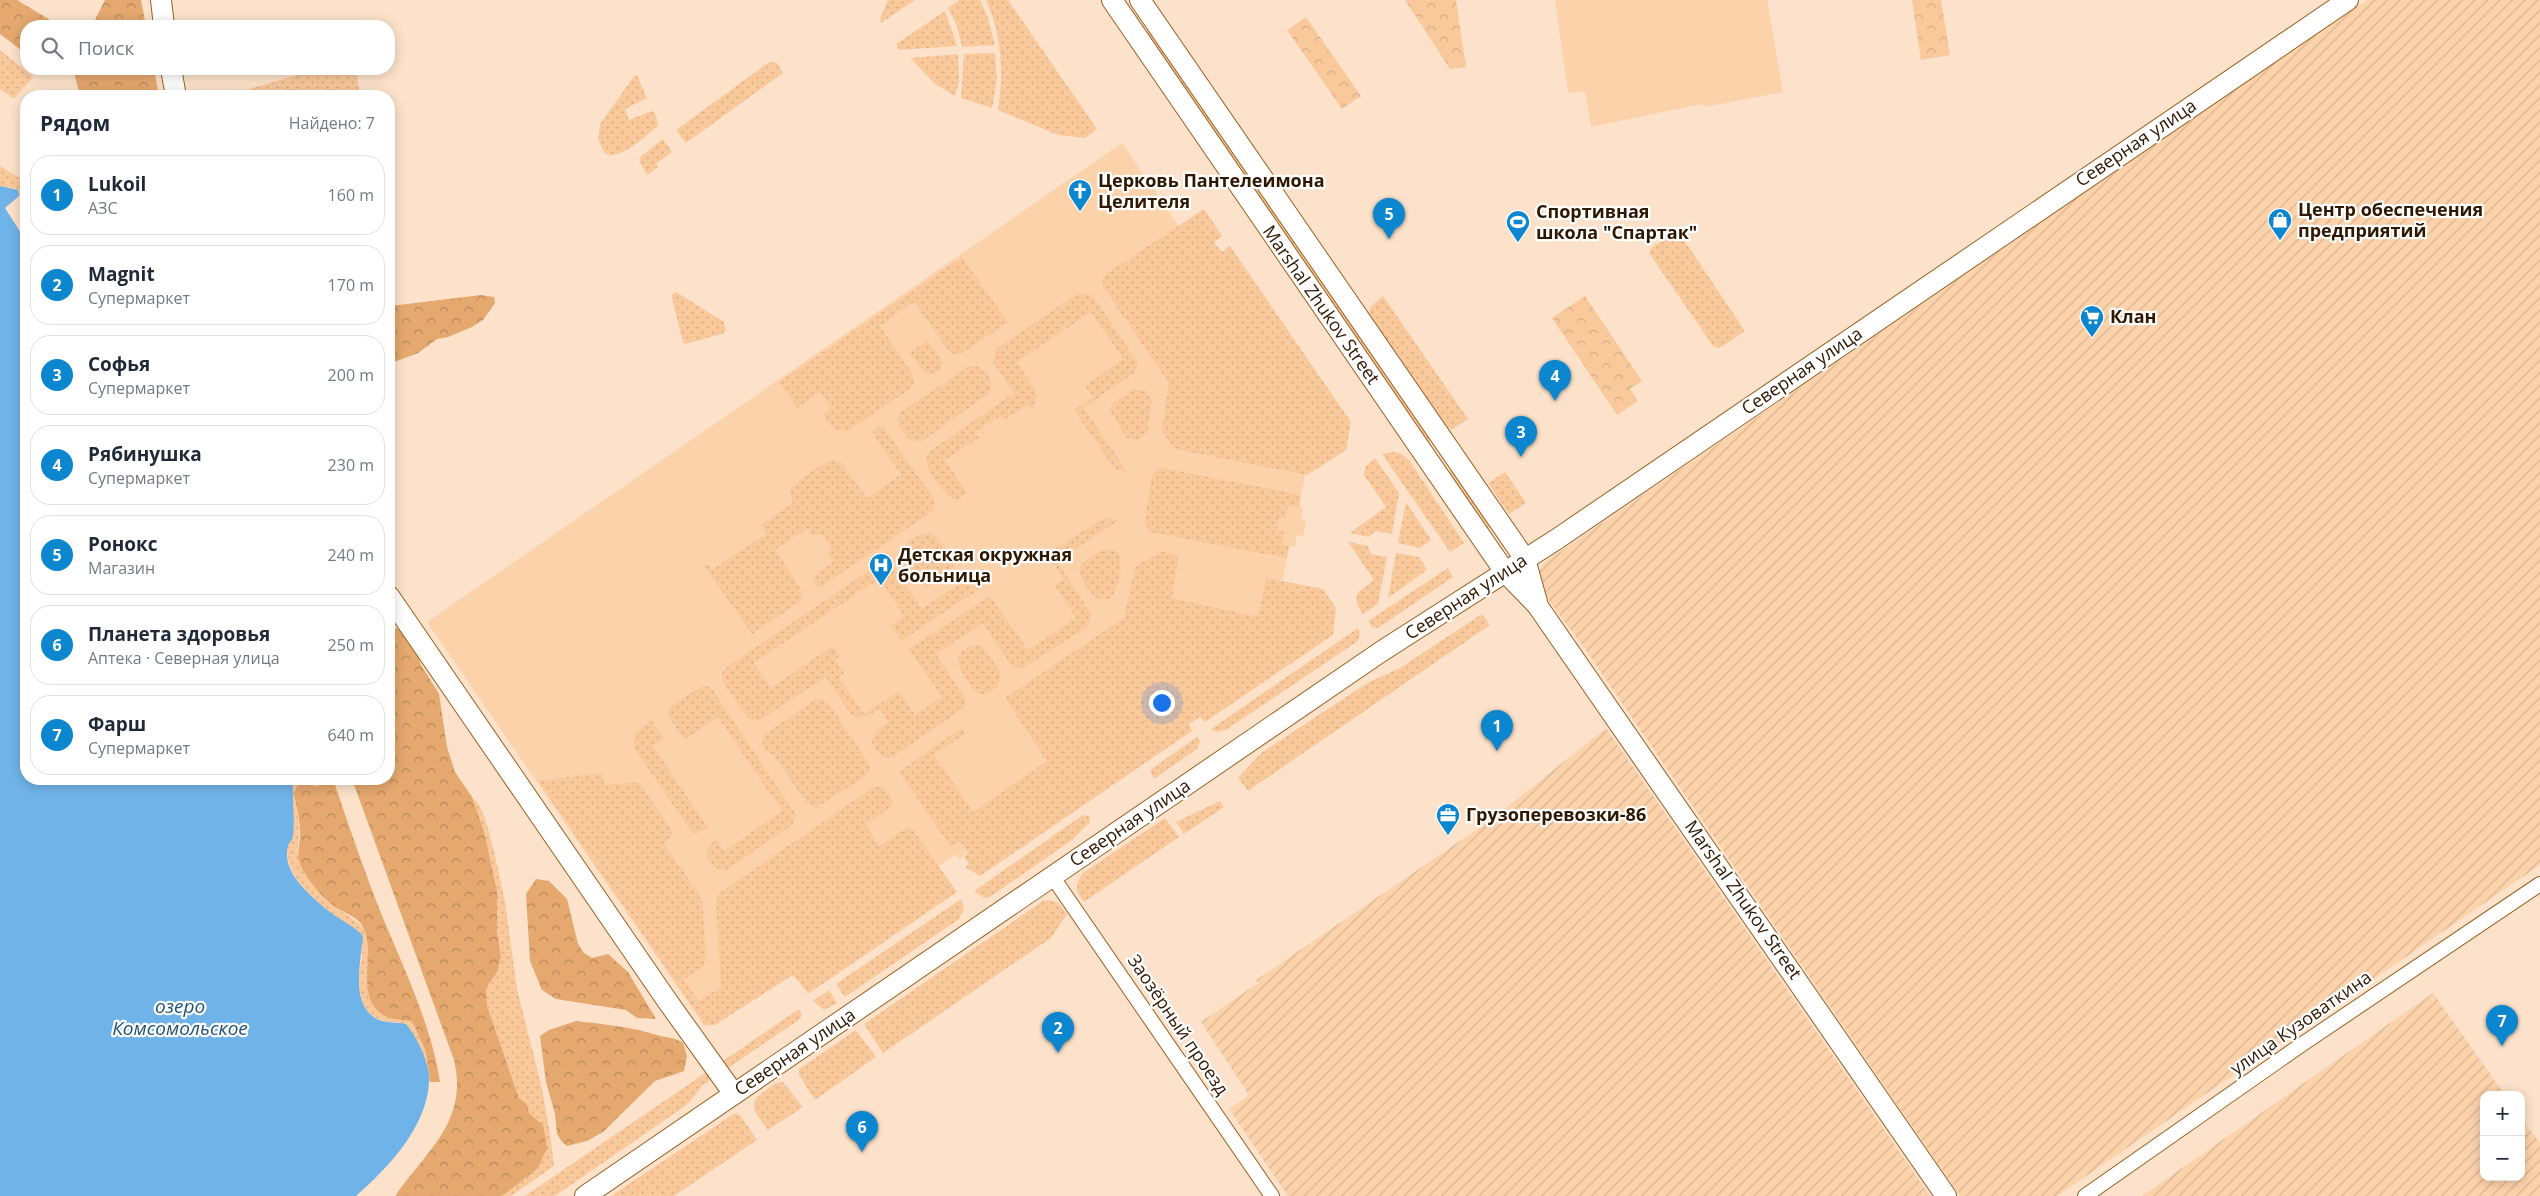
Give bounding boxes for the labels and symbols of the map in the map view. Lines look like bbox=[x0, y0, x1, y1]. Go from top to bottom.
street label: Северная улица bbox=[2070, 93, 2201, 192]
place label: Церковь Пантелеимона Целителя bbox=[1098, 168, 1325, 213]
church icon: Церковь Пантелеимона Целителя bbox=[1067, 178, 1093, 212]
place label: Центр обеспечения предприятий bbox=[2298, 197, 2483, 242]
pin: 5 bbox=[1373, 198, 1405, 239]
place label: Спортивная школа "Спартак" bbox=[1536, 199, 1697, 244]
shop icon: Центр обеспечения предприятий bbox=[2267, 207, 2293, 241]
sports icon: Спортивная школа "Спартак" bbox=[1505, 209, 1531, 243]
street label: Marshal Zhukov Street bbox=[1258, 220, 1386, 389]
supermarket icon: Клан bbox=[2079, 304, 2105, 338]
place label: Клан bbox=[2110, 304, 2157, 328]
street label: Северная улица bbox=[1736, 321, 1867, 420]
pin: 4 bbox=[1539, 360, 1571, 401]
pin: 3 bbox=[1505, 416, 1537, 457]
place label: Детская окружная больница bbox=[898, 542, 1072, 587]
street label: Северная улица bbox=[1400, 548, 1531, 645]
hospital icon: Детская окружная больница bbox=[868, 552, 894, 586]
your location bbox=[1149, 690, 1175, 716]
pin: 1 bbox=[1481, 710, 1513, 751]
street label: Северная улица bbox=[1064, 773, 1195, 872]
office icon: Грузоперевозки-86 bbox=[1435, 802, 1461, 836]
place label: Грузоперевозки-86 bbox=[1466, 802, 1646, 826]
street label: Marshal Zhukov Street bbox=[1680, 815, 1808, 984]
street label: Заозёрный проезд bbox=[1123, 949, 1235, 1099]
street label: улица Кузоваткина bbox=[2225, 964, 2376, 1080]
water label: озеро Комсомольское bbox=[112, 993, 248, 1041]
street label: Северная улица bbox=[729, 1002, 860, 1101]
pin: 7 bbox=[2486, 1005, 2518, 1046]
pin: 2 bbox=[1042, 1012, 1074, 1053]
pin: 6 bbox=[846, 1111, 878, 1152]

